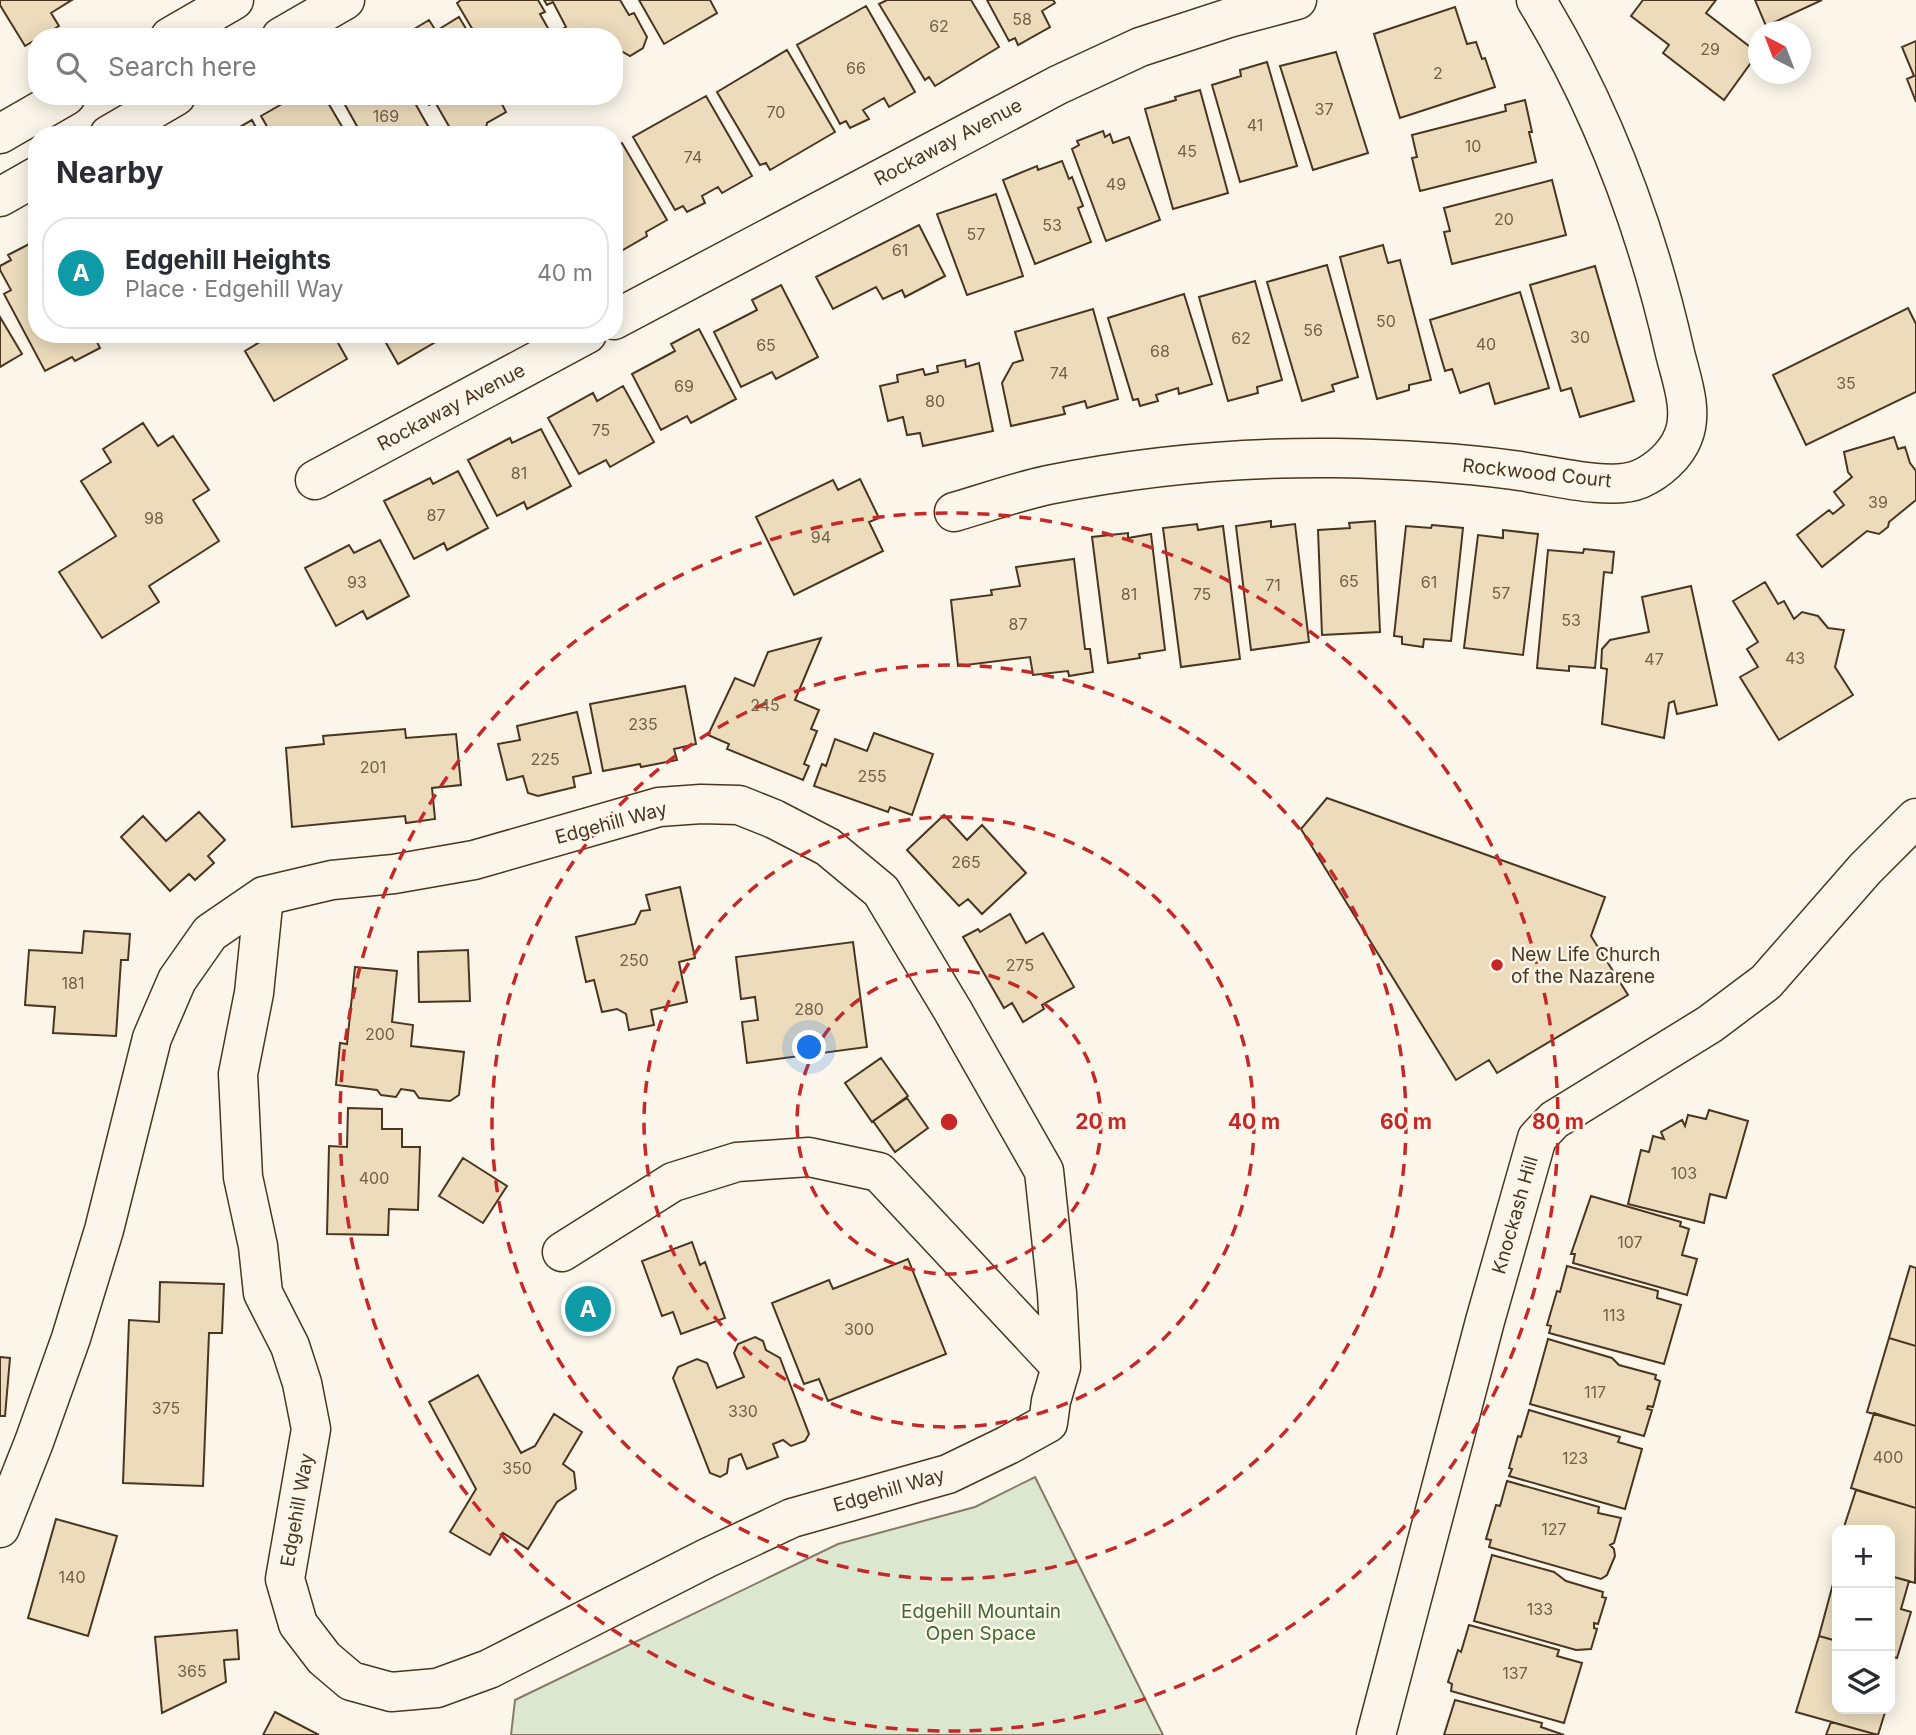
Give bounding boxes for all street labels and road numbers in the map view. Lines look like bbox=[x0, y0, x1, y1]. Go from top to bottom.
street label: Rockaway Avenue bbox=[870, 93, 1026, 191]
street label: Rockaway Avenue bbox=[373, 358, 529, 456]
street label: Rockwood Court bbox=[1461, 454, 1613, 492]
street label: Edgehill Way bbox=[552, 797, 670, 849]
street label: Knockash Hill bbox=[1487, 1153, 1543, 1277]
street label: Edgehill Way bbox=[276, 1451, 318, 1569]
street label: Edgehill Way bbox=[831, 1463, 948, 1517]

